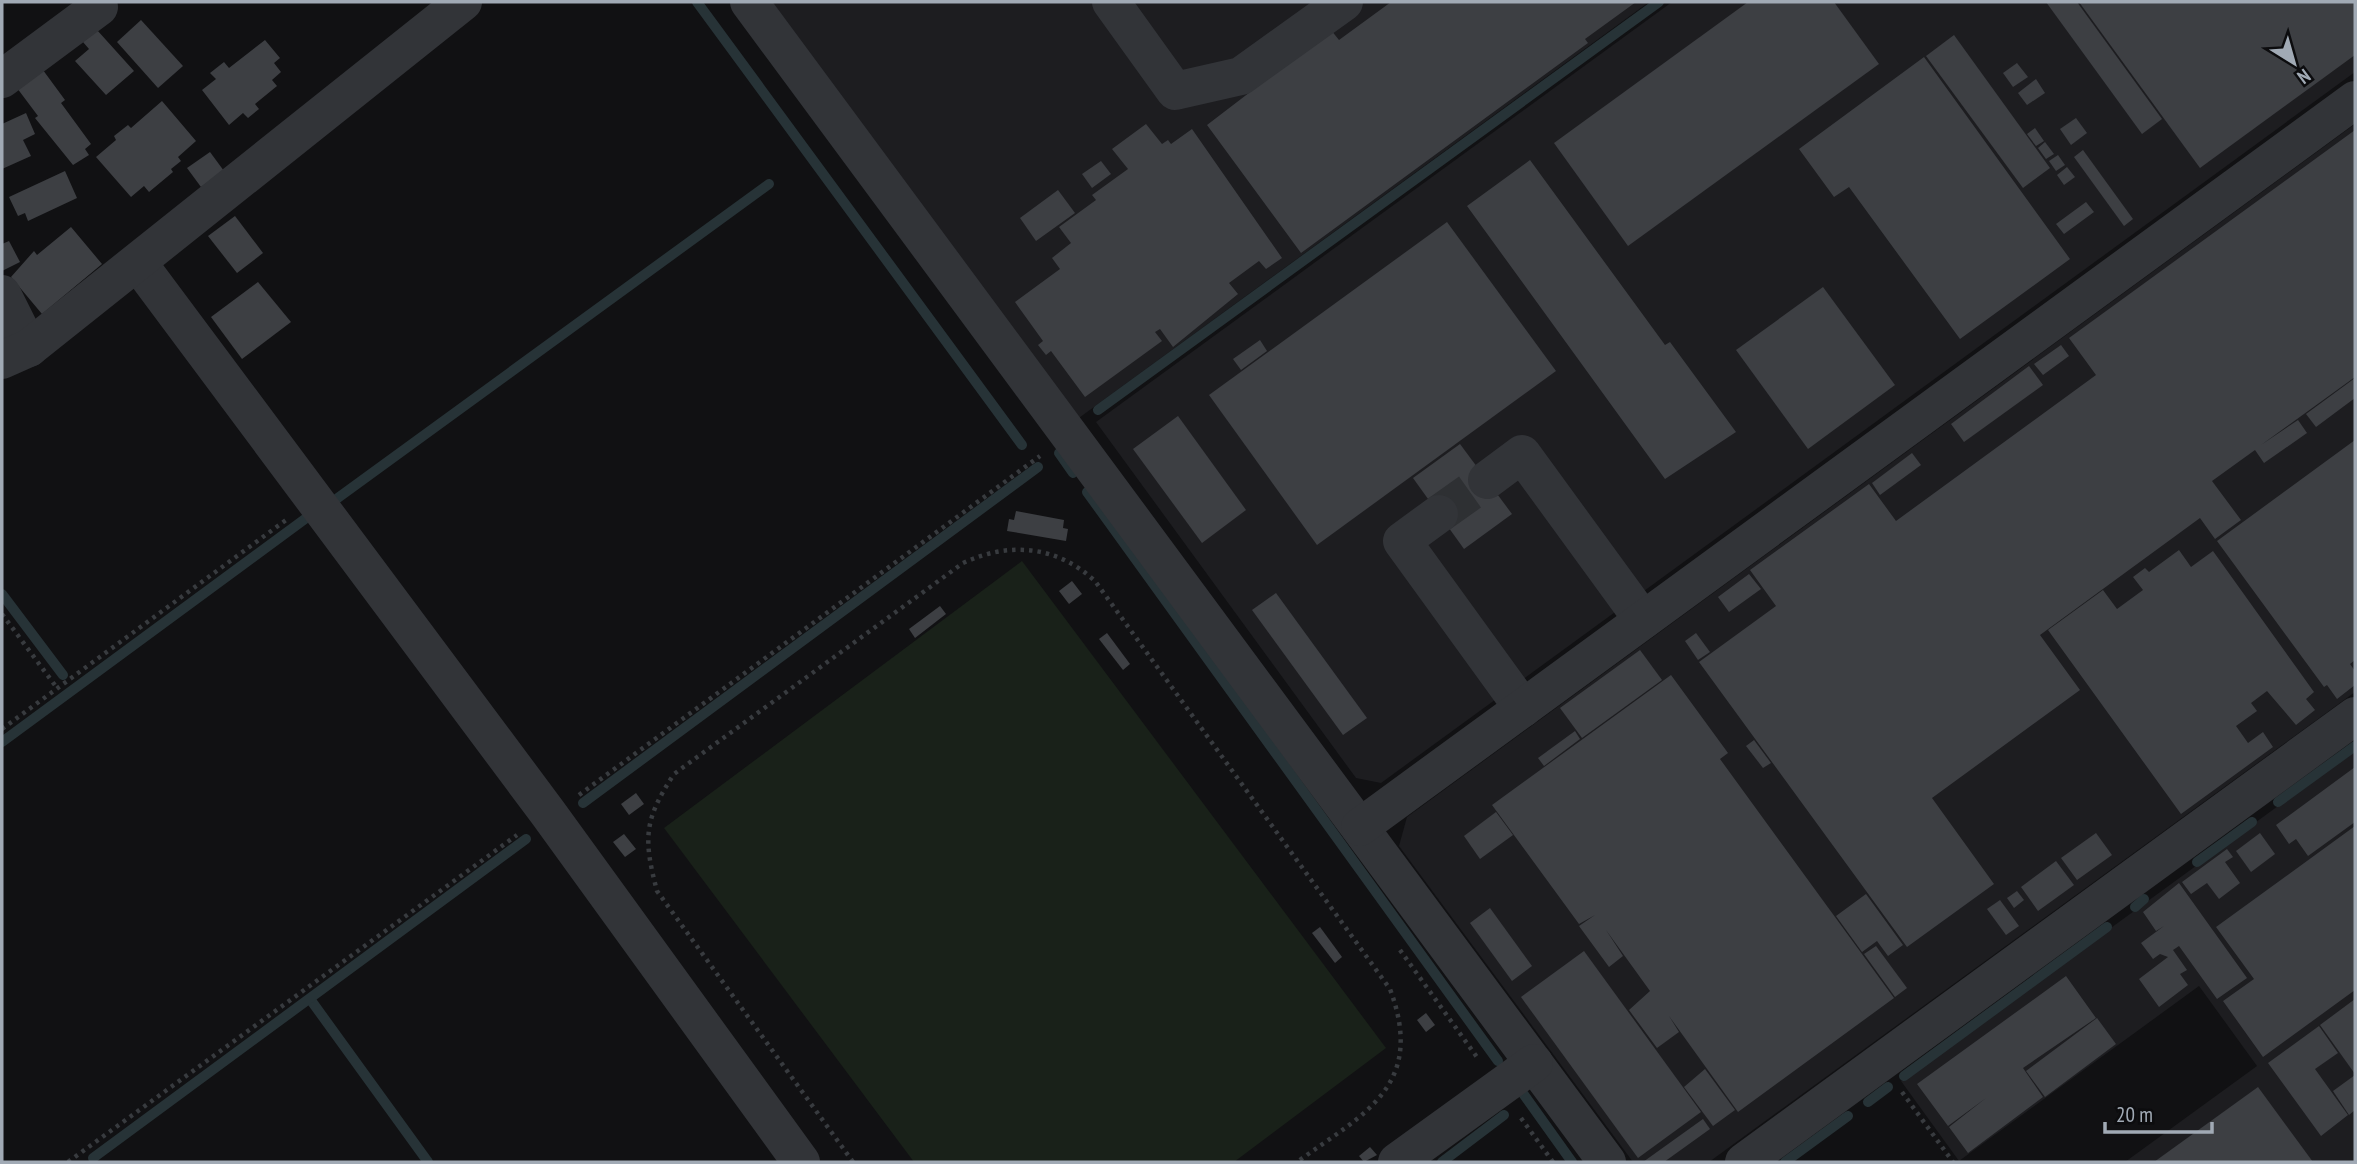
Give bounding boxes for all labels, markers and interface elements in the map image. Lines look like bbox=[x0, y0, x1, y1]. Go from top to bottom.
north arrow bbox=[2259, 28, 2329, 98]
text: N bbox=[2293, 64, 2316, 89]
scale bar bbox=[2105, 1090, 2212, 1134]
text: 20 m bbox=[2116, 1101, 2153, 1128]

